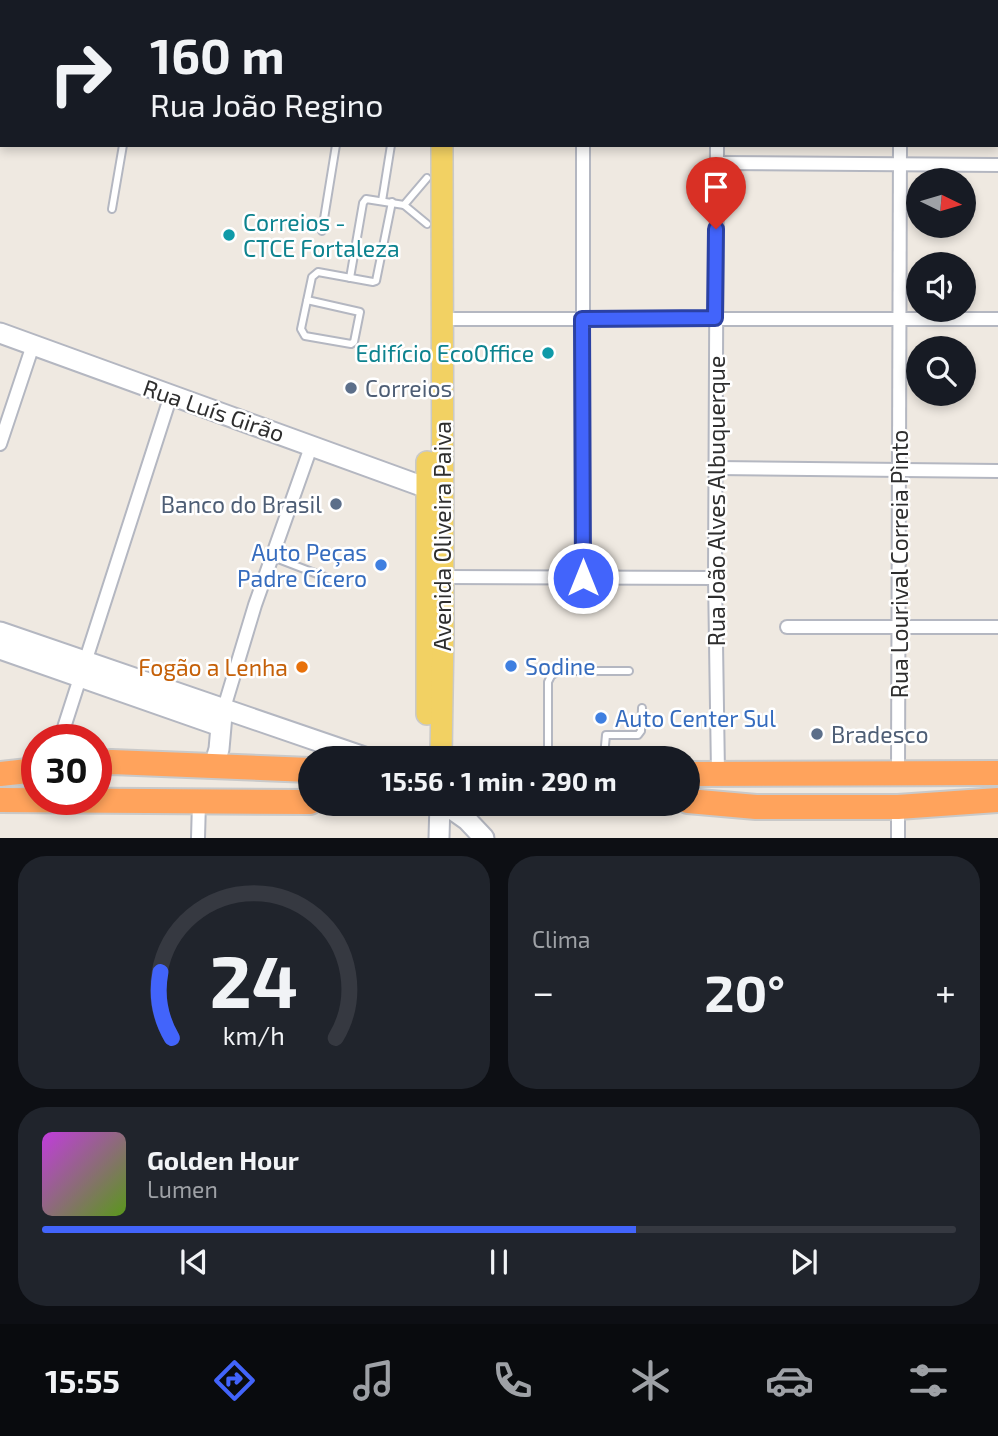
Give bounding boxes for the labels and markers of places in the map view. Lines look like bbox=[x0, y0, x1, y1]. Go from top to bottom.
pin bbox=[686, 157, 746, 229]
place label: Correios - CTCE Fortaleza bbox=[243, 208, 400, 262]
marker: Correios - CTCE Fortaleza bbox=[221, 227, 237, 243]
place label: Edifício EcoOffice bbox=[355, 339, 534, 367]
marker: Edifício EcoOffice bbox=[540, 345, 556, 361]
place label: Correios bbox=[365, 374, 452, 402]
marker: Correios bbox=[343, 380, 359, 396]
place label: Banco do Brasil bbox=[161, 490, 322, 518]
marker: Banco do Brasil bbox=[328, 496, 344, 512]
place label: Auto Peças Padre Cícero bbox=[237, 538, 367, 592]
marker: Auto Peças Padre Cícero bbox=[373, 557, 389, 573]
place label: Sodine bbox=[525, 652, 596, 680]
place label: Fogão a Lenha bbox=[138, 653, 288, 681]
marker: Sodine bbox=[503, 658, 519, 674]
marker: Fogão a Lenha bbox=[294, 659, 310, 675]
place label: Auto Center Sul bbox=[615, 704, 776, 732]
marker: Auto Center Sul bbox=[593, 710, 609, 726]
place label: Bradesco bbox=[831, 720, 928, 748]
marker: Bradesco bbox=[809, 726, 825, 742]

